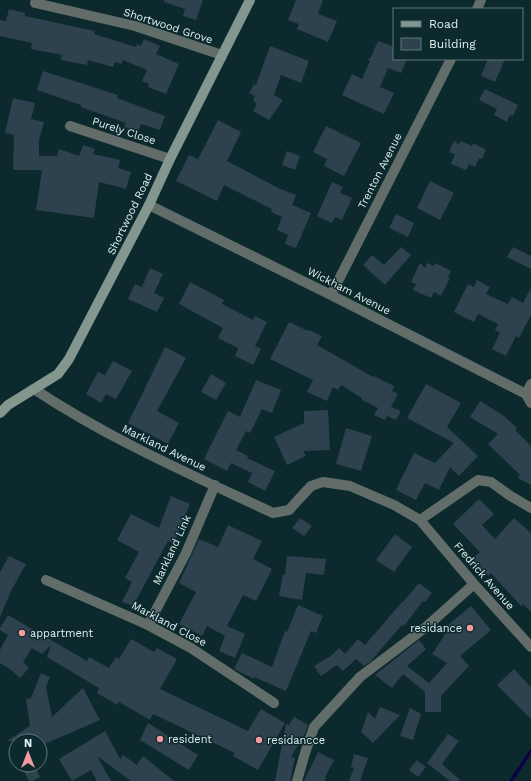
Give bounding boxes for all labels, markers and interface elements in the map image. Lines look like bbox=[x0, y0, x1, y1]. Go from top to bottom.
street label: Shortwood Grove bbox=[122, 5, 214, 47]
legend bbox=[393, 8, 523, 60]
text: Road bbox=[429, 17, 458, 31]
text: Building bbox=[429, 37, 476, 51]
street label: Purely Close bbox=[91, 115, 157, 147]
street label: Trenton Avenue bbox=[355, 131, 405, 211]
street label: Shortwood Road bbox=[105, 171, 155, 257]
street label: Wickham Avenue bbox=[305, 264, 393, 318]
street label: Markland Avenue bbox=[120, 422, 208, 474]
street label: Markland Link bbox=[150, 513, 194, 587]
street label: Fredrick Avenue bbox=[451, 539, 517, 613]
street label: Markland Close bbox=[129, 599, 209, 649]
place label: residance bbox=[410, 622, 462, 635]
marker: residance bbox=[465, 623, 475, 633]
place label: appartment bbox=[30, 627, 94, 640]
marker: appartment bbox=[17, 628, 27, 638]
north arrow bbox=[8, 733, 48, 773]
place label: resident bbox=[168, 733, 212, 746]
marker: resident bbox=[155, 734, 165, 744]
place label: residancce bbox=[267, 734, 325, 747]
marker: residancce bbox=[254, 735, 264, 745]
text: N bbox=[24, 737, 32, 750]

